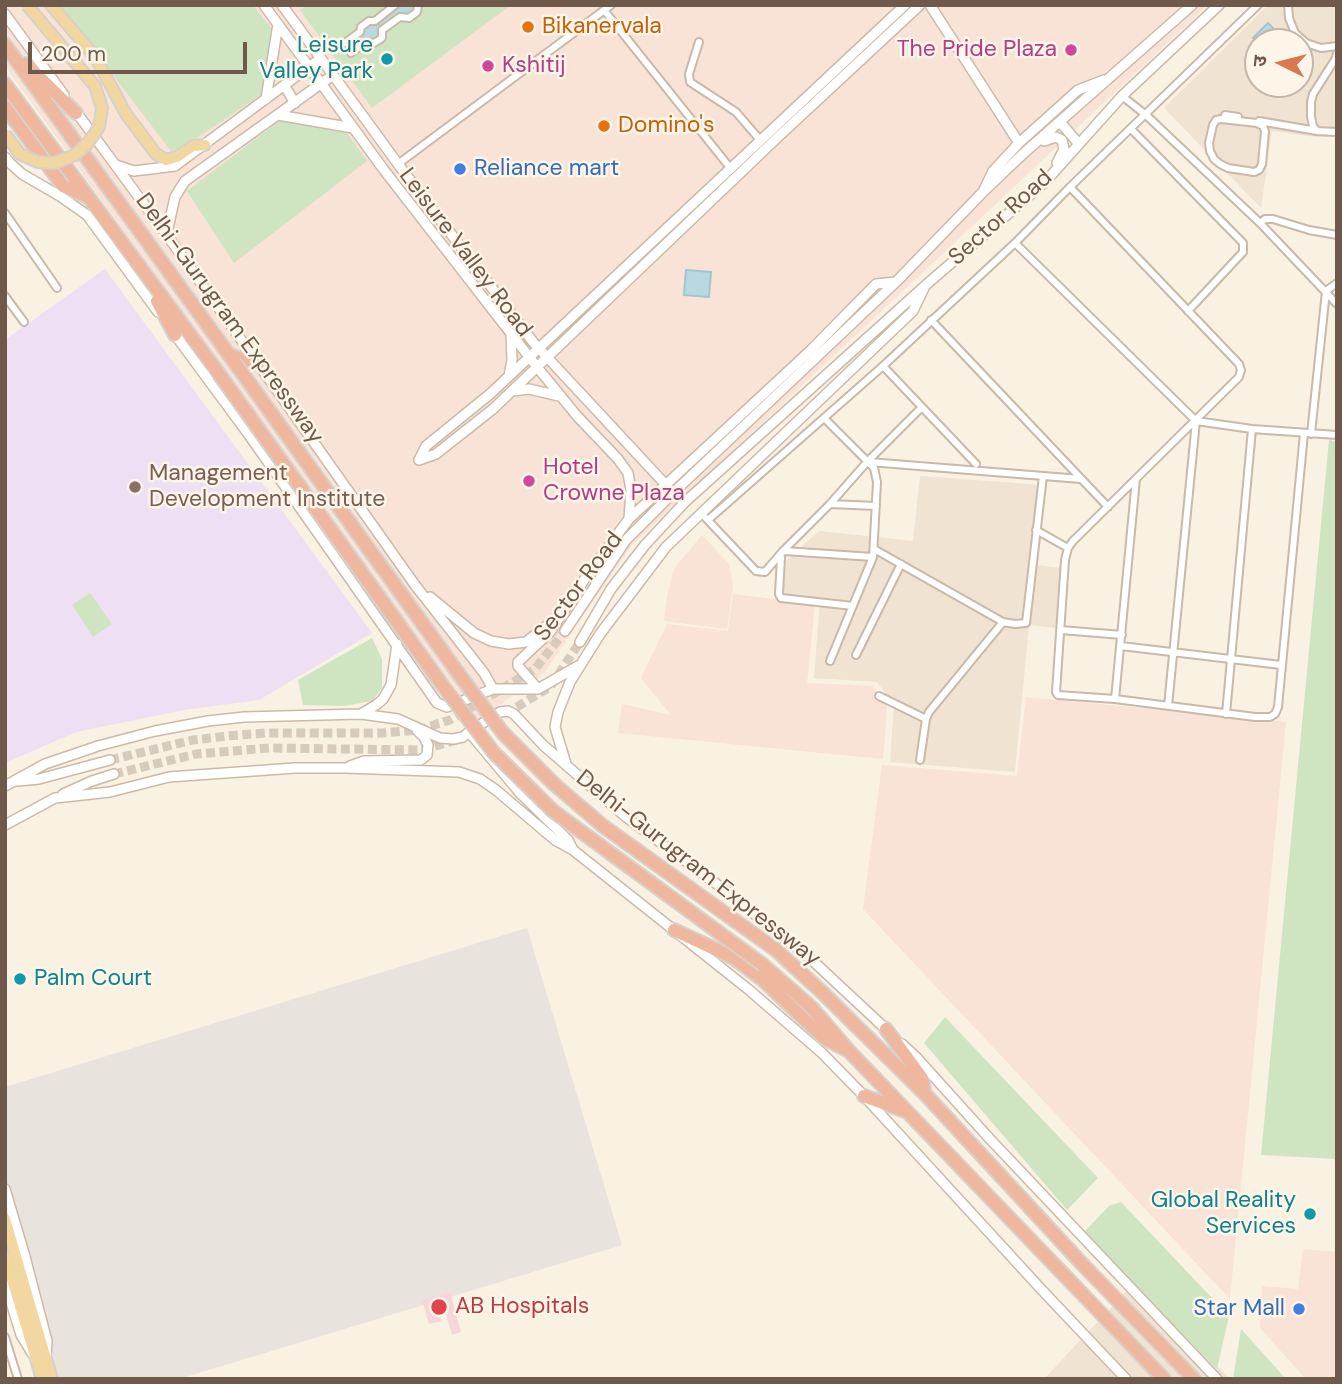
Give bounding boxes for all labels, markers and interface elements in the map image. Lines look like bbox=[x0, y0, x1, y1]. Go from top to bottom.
place label: Bikanervala bbox=[542, 13, 662, 41]
marker: Bikanervala bbox=[520, 19, 536, 35]
scale bar bbox=[32, 28, 250, 72]
north arrow bbox=[1244, 28, 1314, 98]
place label: Leisure Valley Park bbox=[259, 32, 373, 86]
place label: The Pride Plaza bbox=[897, 36, 1057, 64]
text: 200 m bbox=[41, 40, 106, 68]
marker: The Pride Plaza bbox=[1063, 42, 1079, 58]
marker: Leisure Valley Park bbox=[379, 51, 395, 67]
place label: Kshitij bbox=[502, 52, 566, 80]
text: उ bbox=[1247, 54, 1273, 68]
marker: Kshitij bbox=[480, 58, 496, 74]
place label: Domino's bbox=[618, 112, 715, 140]
marker: Domino's bbox=[596, 118, 612, 134]
place label: Reliance mart bbox=[474, 155, 619, 183]
marker: Reliance mart bbox=[452, 161, 468, 177]
street label: Leisure Valley Road bbox=[393, 163, 537, 343]
street label: Sector Road bbox=[944, 164, 1058, 272]
street label: Delhi-Gurugram Expressway bbox=[129, 188, 329, 450]
place label: Hotel Crowne Plaza bbox=[543, 454, 685, 508]
place label: Management Development Institute bbox=[149, 460, 385, 514]
marker: Hotel Crowne Plaza bbox=[521, 473, 537, 489]
marker: Management Development Institute bbox=[127, 479, 143, 495]
street label: Sector Road bbox=[529, 527, 629, 647]
street label: Delhi-Gurugram Expressway bbox=[570, 765, 826, 973]
place label: Palm Court bbox=[34, 965, 152, 993]
marker: Palm Court bbox=[12, 971, 28, 987]
place label: Global Reality Services bbox=[1151, 1187, 1296, 1241]
marker: Global Reality Services bbox=[1302, 1206, 1318, 1222]
place label: AB Hospitals bbox=[455, 1293, 589, 1321]
place label: Star Mall bbox=[1193, 1295, 1285, 1323]
marker: AB Hospitals bbox=[429, 1297, 449, 1317]
marker: Star Mall bbox=[1291, 1301, 1307, 1317]

